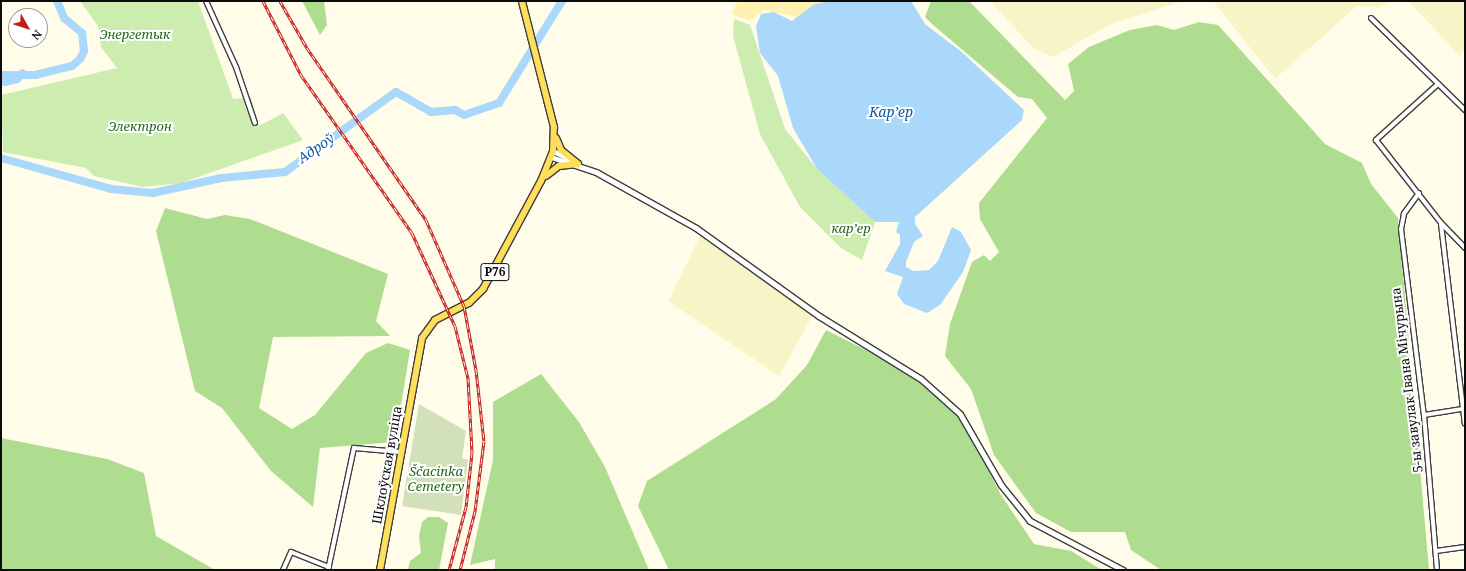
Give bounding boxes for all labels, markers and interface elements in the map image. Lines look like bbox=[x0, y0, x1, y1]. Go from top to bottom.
north arrow bbox=[8, 8, 48, 48]
park label: Энергетык bbox=[99, 26, 171, 42]
text: N bbox=[28, 27, 45, 43]
water label: Карʼер bbox=[869, 104, 913, 120]
park label: Электрон bbox=[108, 118, 172, 134]
water label: Адроў bbox=[294, 129, 338, 167]
park label: карʼер bbox=[831, 220, 871, 236]
road number: Р76 bbox=[480, 262, 510, 282]
street label: 5-ы завулак Івана Мічурына bbox=[1388, 287, 1426, 473]
street label: Шклоўская вуліца bbox=[369, 405, 405, 525]
park label: Ščacinka Cemetery bbox=[408, 464, 464, 495]

